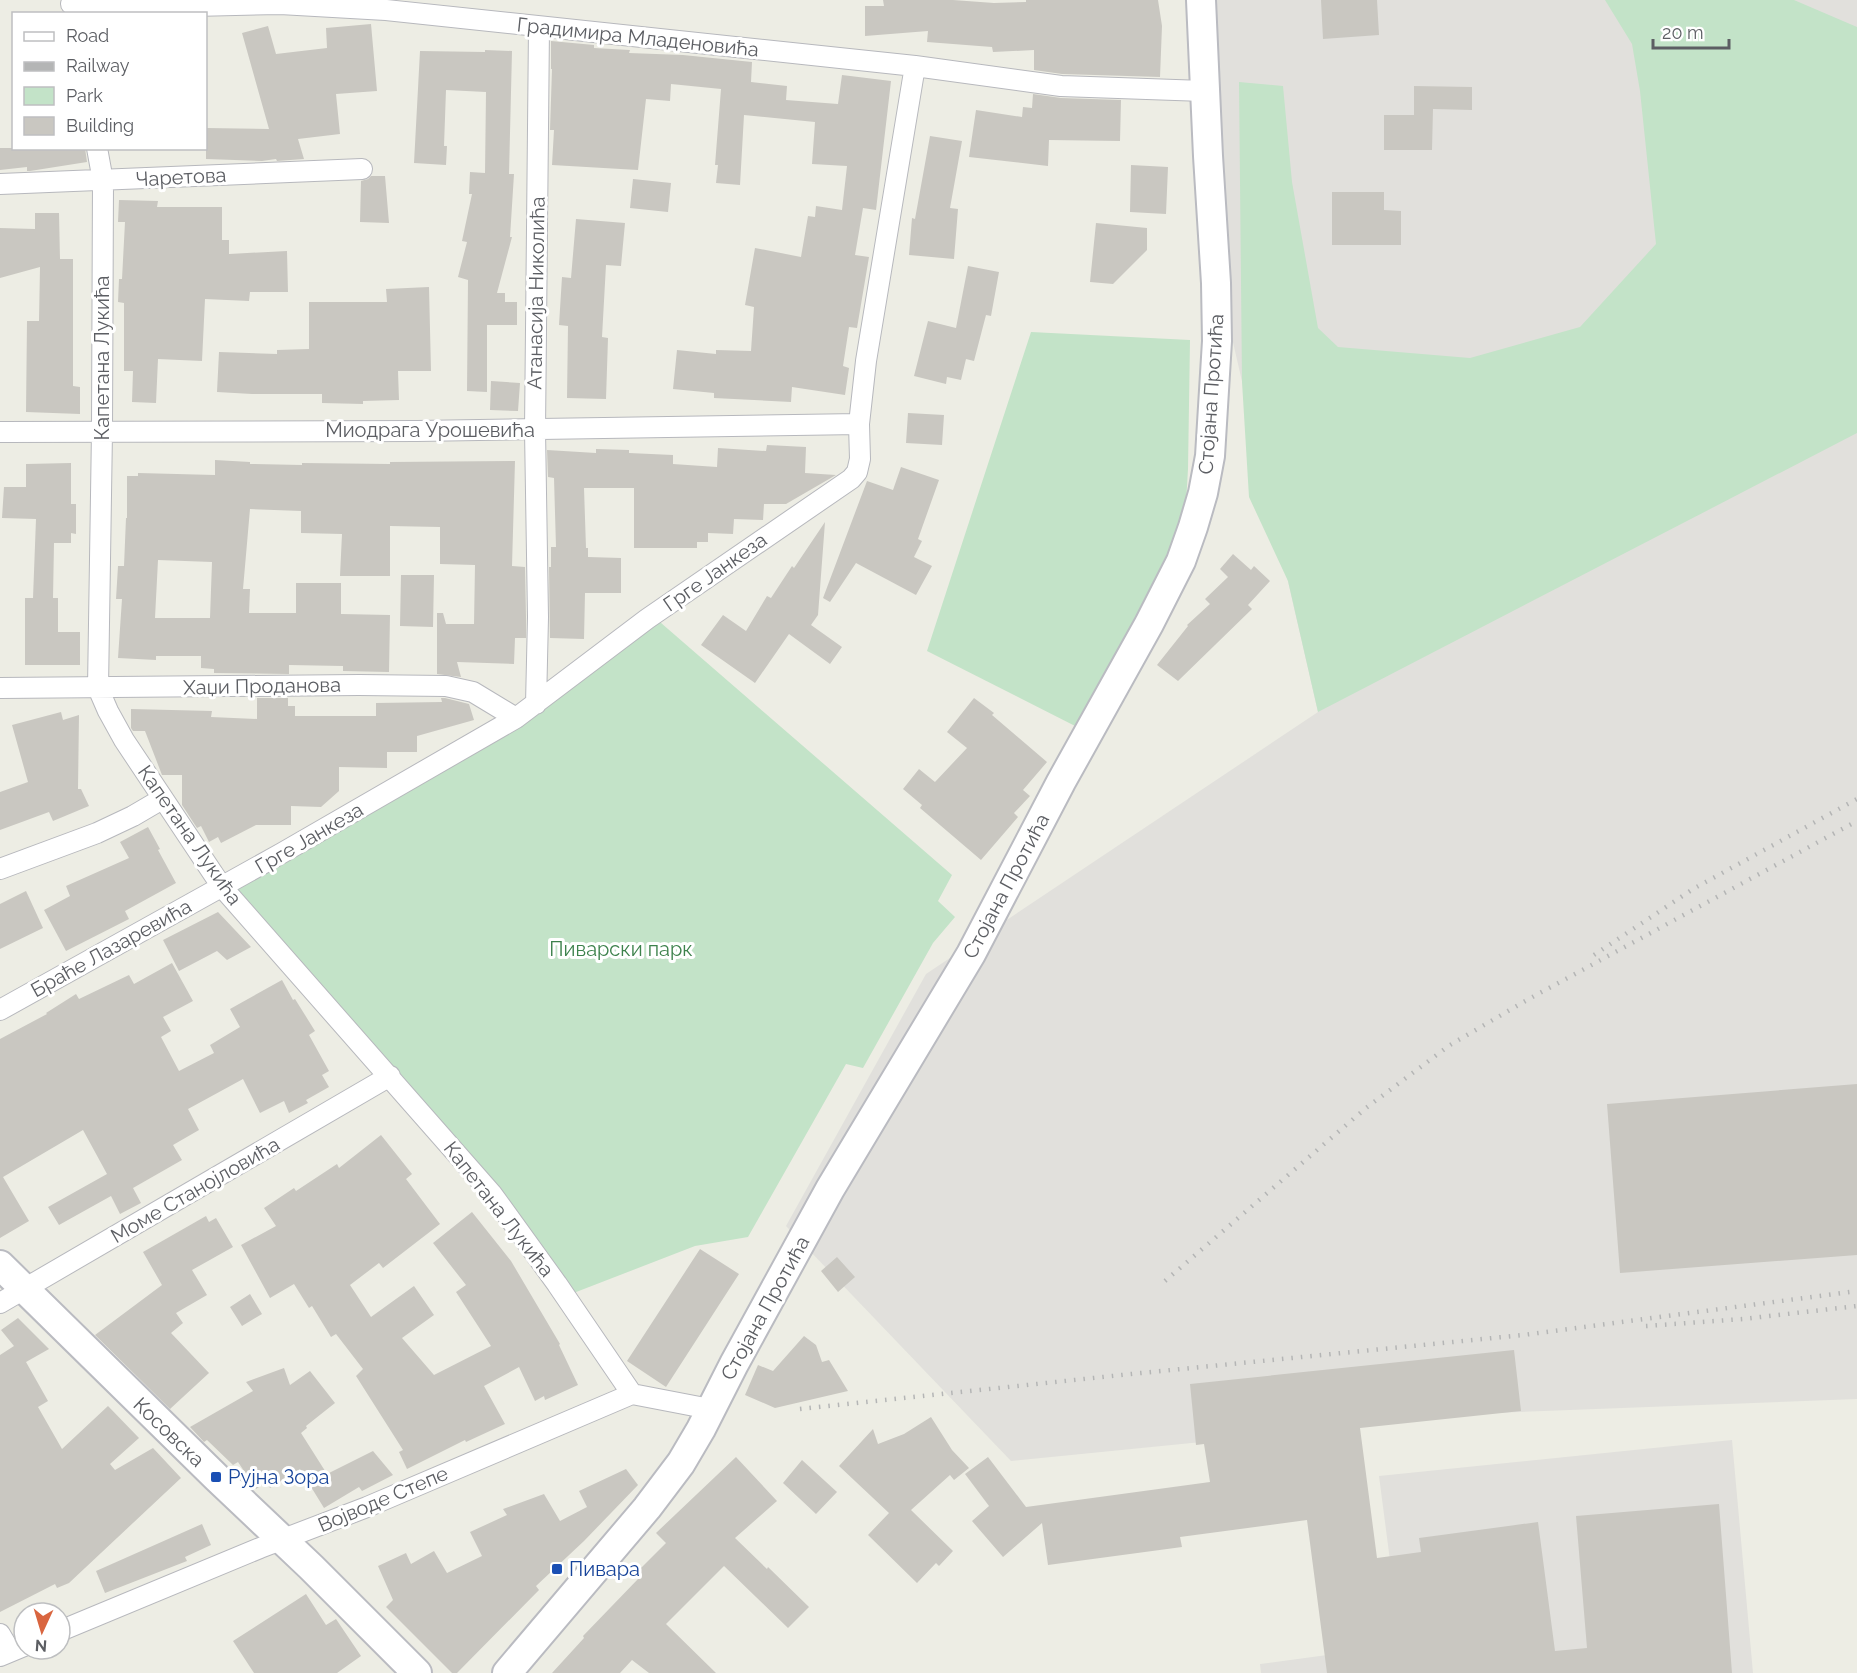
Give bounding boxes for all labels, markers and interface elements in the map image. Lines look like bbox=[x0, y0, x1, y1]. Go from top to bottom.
legend bbox=[12, 12, 207, 150]
street label: Градимира Младеновића bbox=[516, 12, 760, 62]
scale bar bbox=[1653, 12, 1730, 50]
text: 20 m bbox=[1662, 22, 1704, 43]
text: Road bbox=[66, 25, 109, 46]
text: Railway bbox=[66, 55, 130, 76]
text: Park bbox=[66, 85, 103, 106]
text: Building bbox=[66, 115, 134, 136]
street label: Чаретова bbox=[135, 163, 227, 191]
street label: Атанасија Николића bbox=[522, 196, 550, 390]
street label: Капетана Лукића bbox=[90, 276, 114, 440]
street label: Стојана Протића bbox=[1193, 313, 1229, 475]
street label: Миодрага Урошевића bbox=[325, 418, 535, 442]
street label: Грге Јанкеза bbox=[659, 528, 771, 616]
street label: Хаџи Проданова bbox=[183, 673, 341, 699]
street label: Капетана Лукића bbox=[133, 761, 247, 909]
street label: Грге Јанкеза bbox=[251, 797, 367, 879]
street label: Стојана Протића bbox=[958, 809, 1054, 963]
street label: Браће Лазаревића bbox=[27, 894, 195, 1002]
park label: Пиварски парк bbox=[549, 937, 693, 961]
street label: Моме Станојловића bbox=[106, 1132, 284, 1248]
street label: Капетана Лукића bbox=[439, 1137, 559, 1281]
street label: Стојана Протића bbox=[716, 1232, 814, 1384]
street label: Косовска bbox=[128, 1392, 210, 1472]
street label: Војводе Степе bbox=[314, 1461, 452, 1537]
place label: Рујна Зора bbox=[228, 1465, 329, 1489]
marker: Рујна Зора bbox=[209, 1470, 223, 1484]
place label: Пивара bbox=[569, 1557, 640, 1581]
marker: Пивара bbox=[550, 1562, 564, 1576]
north arrow bbox=[12, 1601, 72, 1661]
text: N bbox=[34, 1636, 48, 1655]

